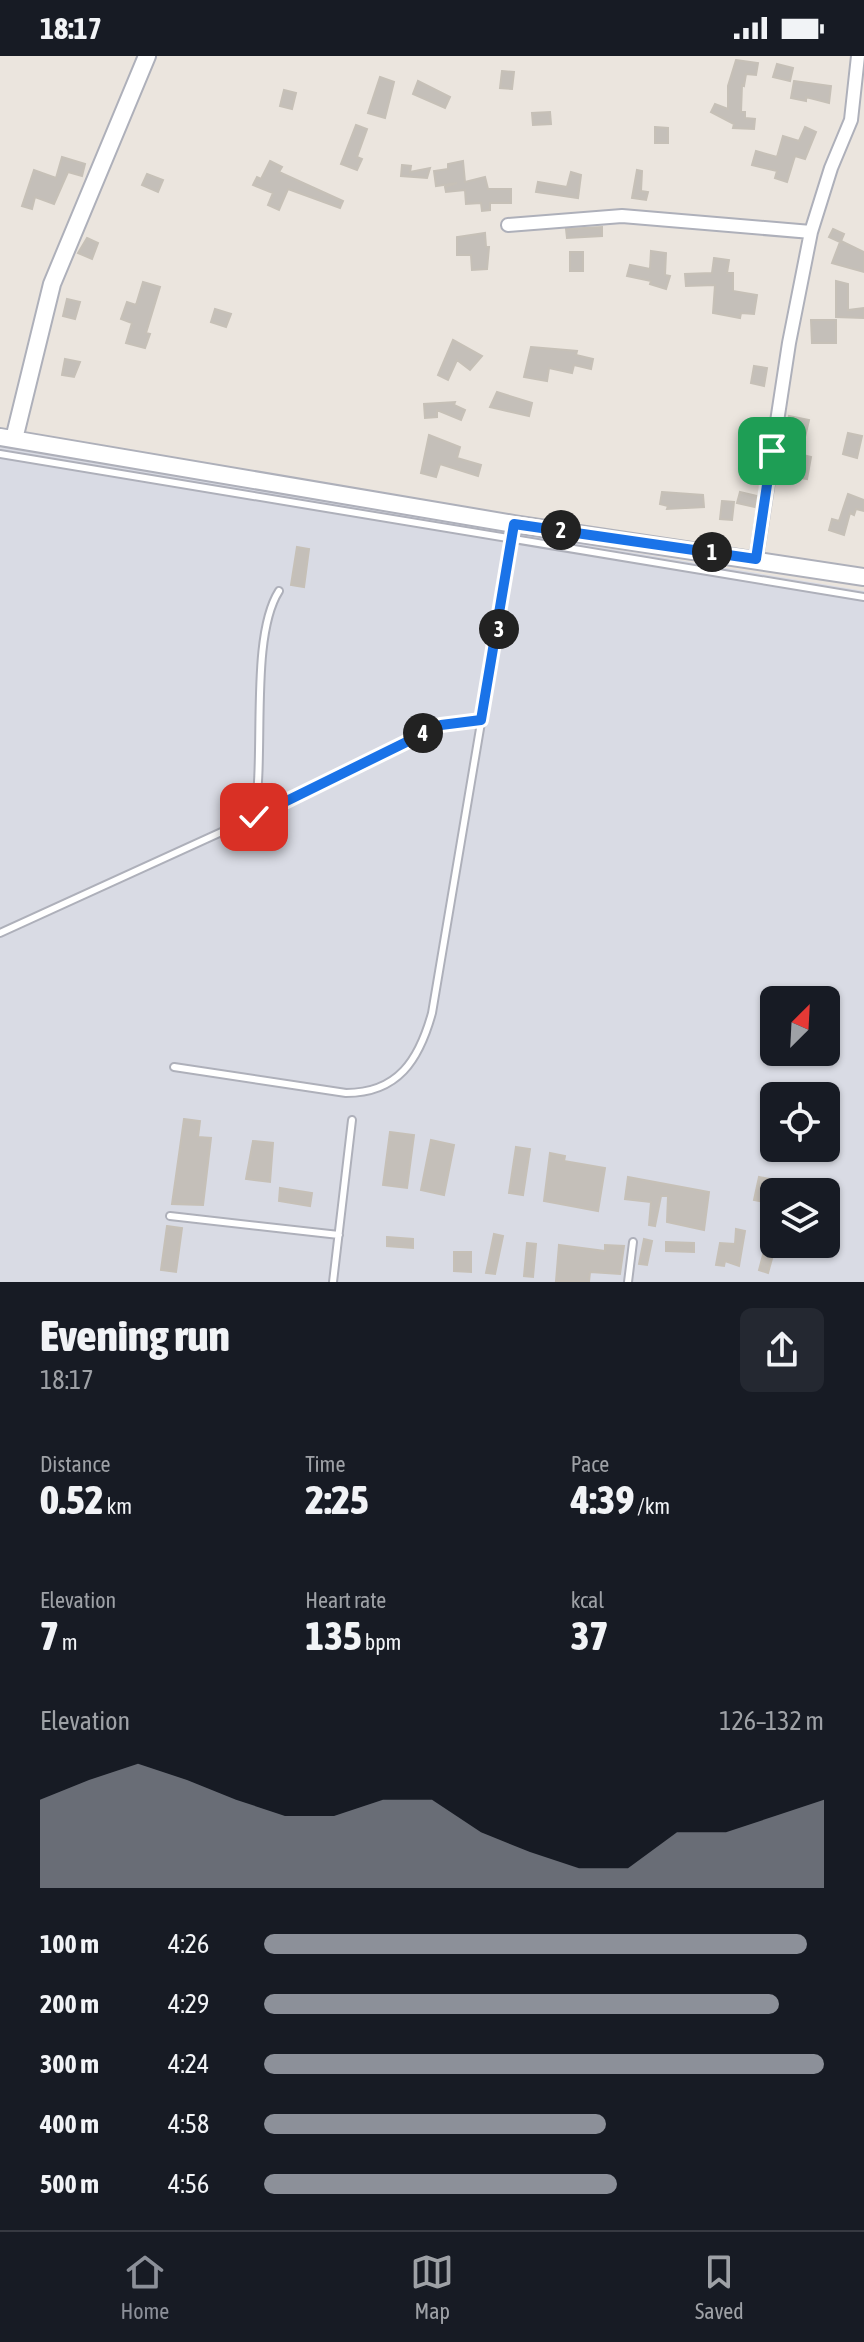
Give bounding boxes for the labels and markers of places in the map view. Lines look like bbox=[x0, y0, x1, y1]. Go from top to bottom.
pin bbox=[738, 417, 806, 485]
pin: 2 bbox=[541, 510, 581, 550]
pin: 1 bbox=[692, 532, 732, 572]
pin: 3 bbox=[479, 609, 519, 649]
pin: 4 bbox=[403, 713, 443, 753]
pin bbox=[220, 783, 288, 851]

